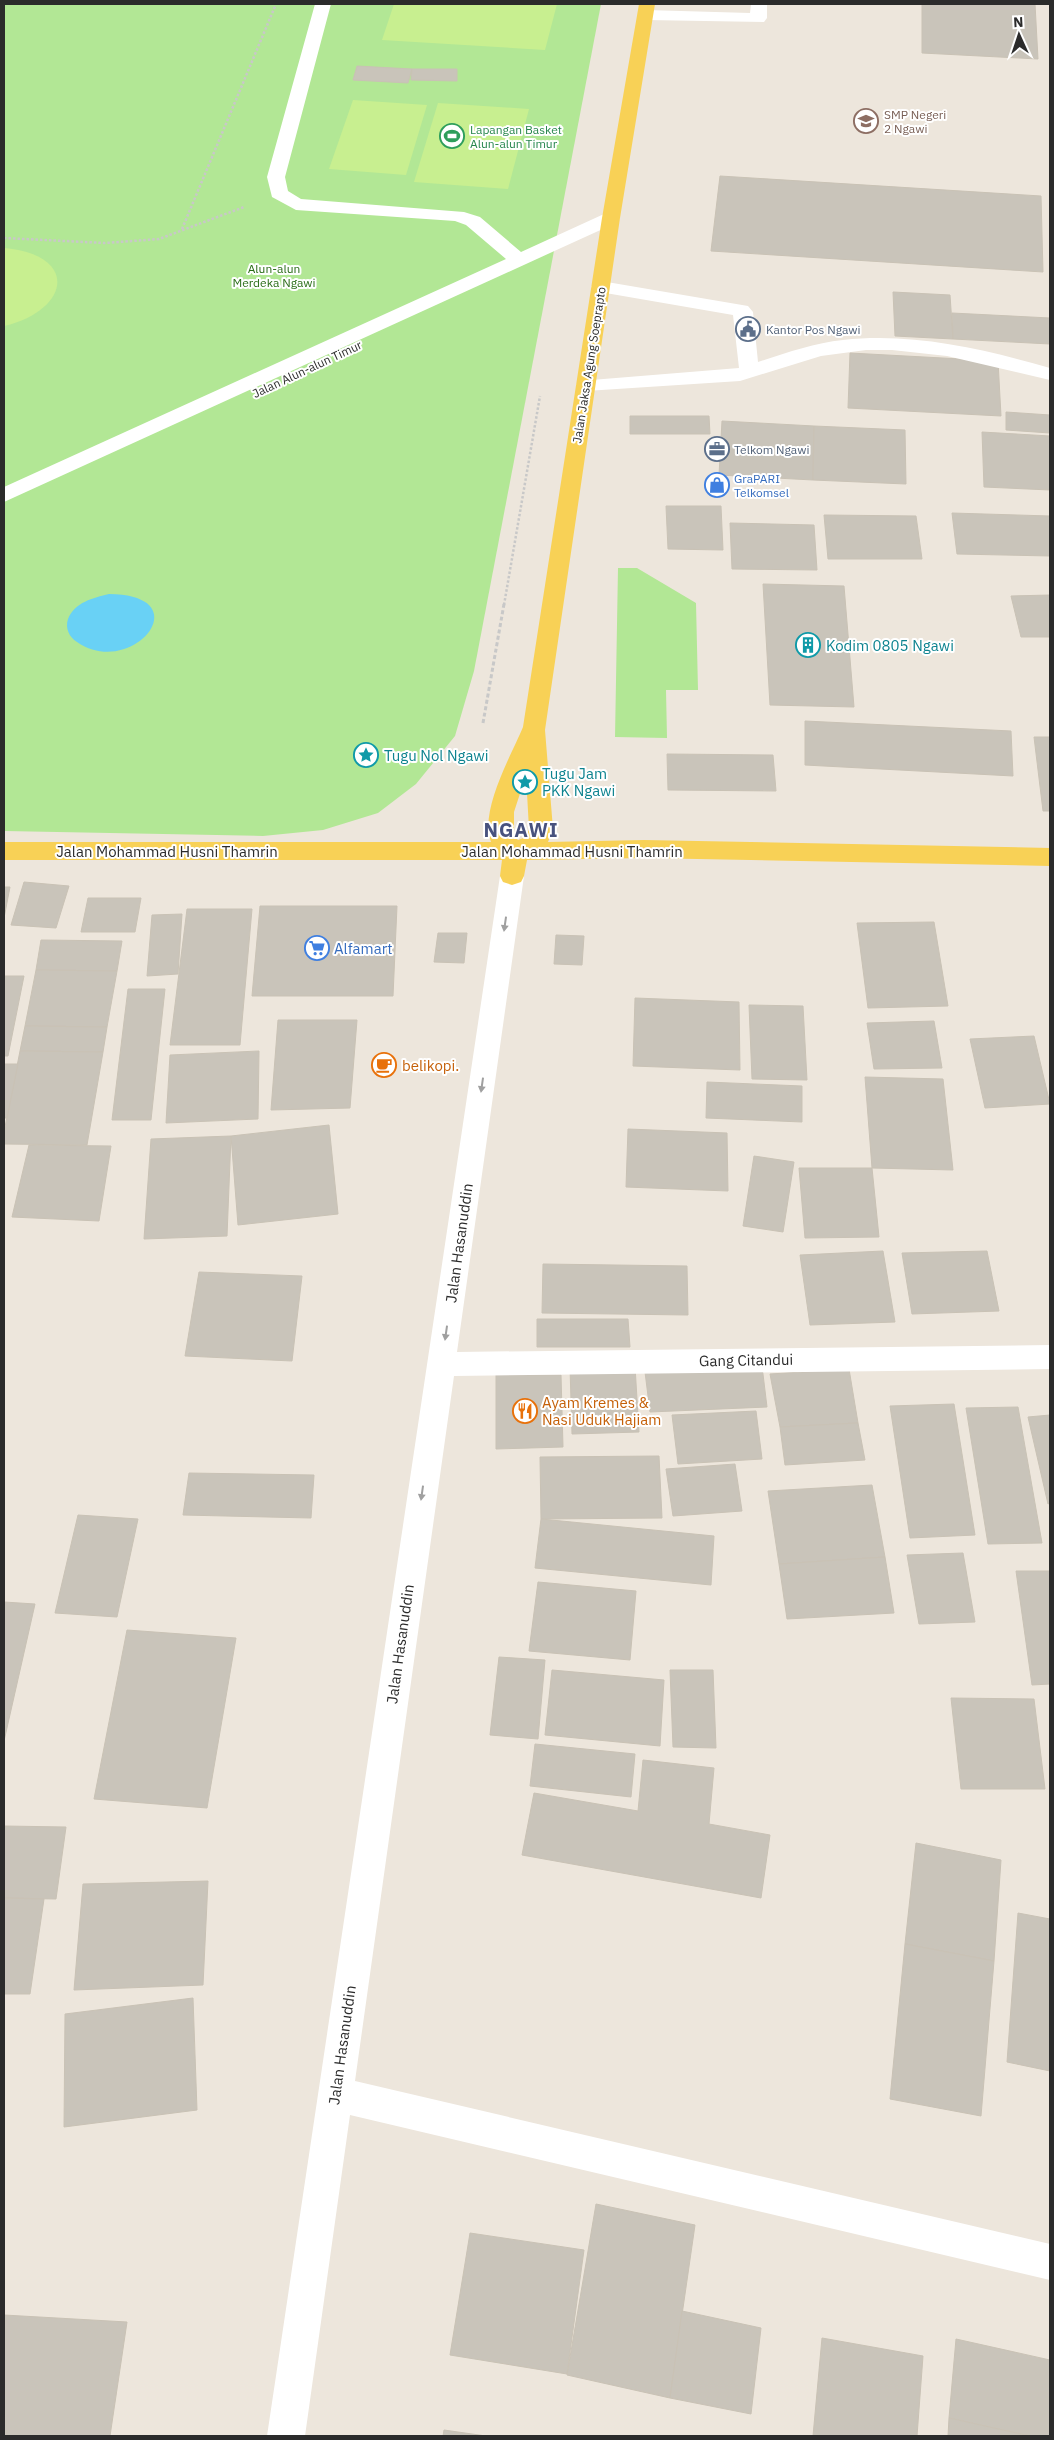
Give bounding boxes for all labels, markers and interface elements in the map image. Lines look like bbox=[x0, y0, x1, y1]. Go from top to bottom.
north arrow bbox=[994, 10, 1044, 60]
text: N bbox=[1013, 13, 1024, 31]
place label: SMP Negeri 2 Ngawi bbox=[884, 107, 946, 136]
school or university icon: SMP Negeri 2 Ngawi bbox=[853, 108, 879, 134]
place label: Lapangan Basket Alun-alun Timur bbox=[470, 122, 562, 151]
sports icon: Lapangan Basket Alun-alun Timur bbox=[439, 123, 465, 149]
park label: Alun-alun Merdeka Ngawi bbox=[232, 261, 316, 290]
street label: Jalan Jaksa Agung Soeprapto bbox=[569, 285, 609, 444]
public building icon: Kantor Pos Ngawi bbox=[735, 316, 761, 342]
place label: Kantor Pos Ngawi bbox=[766, 322, 861, 337]
street label: Jalan Alun-alun Timur bbox=[250, 337, 365, 401]
office icon: Telkom Ngawi bbox=[704, 436, 730, 462]
place label: Telkom Ngawi bbox=[734, 442, 809, 457]
place label: GraPARI Telkomsel bbox=[734, 471, 789, 500]
shop icon: GraPARI Telkomsel bbox=[704, 472, 730, 498]
building icon: Kodim 0805 Ngawi bbox=[795, 632, 821, 658]
place label: Kodim 0805 Ngawi bbox=[826, 636, 954, 655]
place icon: Tugu Nol Ngawi bbox=[353, 742, 379, 768]
place label: Tugu Nol Ngawi bbox=[384, 746, 489, 765]
place label: Tugu Jam PKK Ngawi bbox=[542, 764, 615, 800]
place icon: Tugu Jam PKK Ngawi bbox=[512, 769, 538, 795]
district label: NGAWI bbox=[483, 816, 559, 843]
street label: Jalan Mohammad Husni Thamrin bbox=[56, 842, 278, 861]
street label: Jalan Mohammad Husni Thamrin bbox=[461, 842, 683, 861]
one-way arrow bbox=[501, 917, 509, 933]
supermarket icon: Alfamart bbox=[304, 935, 330, 961]
place label: Alfamart bbox=[334, 939, 393, 958]
cafe icon: belikopi. bbox=[371, 1052, 397, 1078]
place label: belikopi. bbox=[402, 1056, 459, 1075]
one-way arrow bbox=[477, 1078, 485, 1094]
street label: Jalan Hasanuddin bbox=[441, 1182, 477, 1304]
one-way arrow bbox=[441, 1325, 449, 1341]
street label: Gang Citandui bbox=[699, 1350, 793, 1370]
place label: Ayam Kremes & Nasi Uduk Hajiam bbox=[542, 1393, 661, 1429]
restaurant icon: Ayam Kremes & Nasi Uduk Hajiam bbox=[512, 1398, 538, 1424]
one-way arrow bbox=[418, 1486, 426, 1502]
street label: Jalan Hasanuddin bbox=[382, 1583, 418, 1705]
street label: Jalan Hasanuddin bbox=[324, 1984, 360, 2106]

